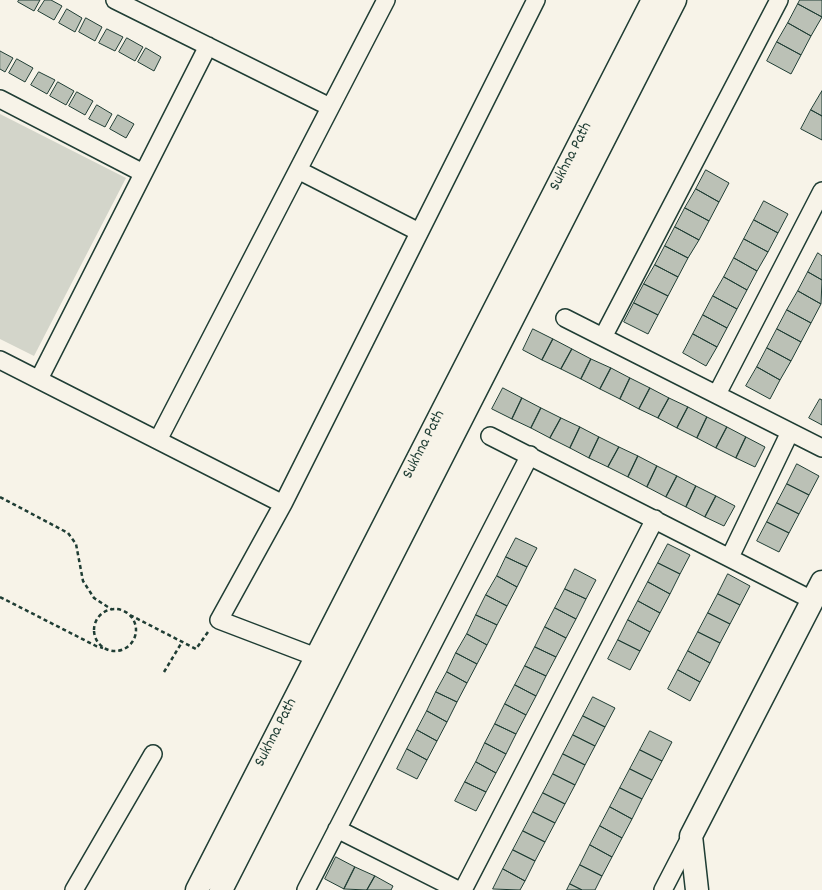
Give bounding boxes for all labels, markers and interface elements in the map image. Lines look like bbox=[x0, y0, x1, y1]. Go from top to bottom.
street label: Sukhna Path bbox=[547, 119, 597, 195]
street label: Sukhna Path bbox=[400, 407, 450, 483]
street label: Sukhna Path bbox=[252, 695, 302, 771]

